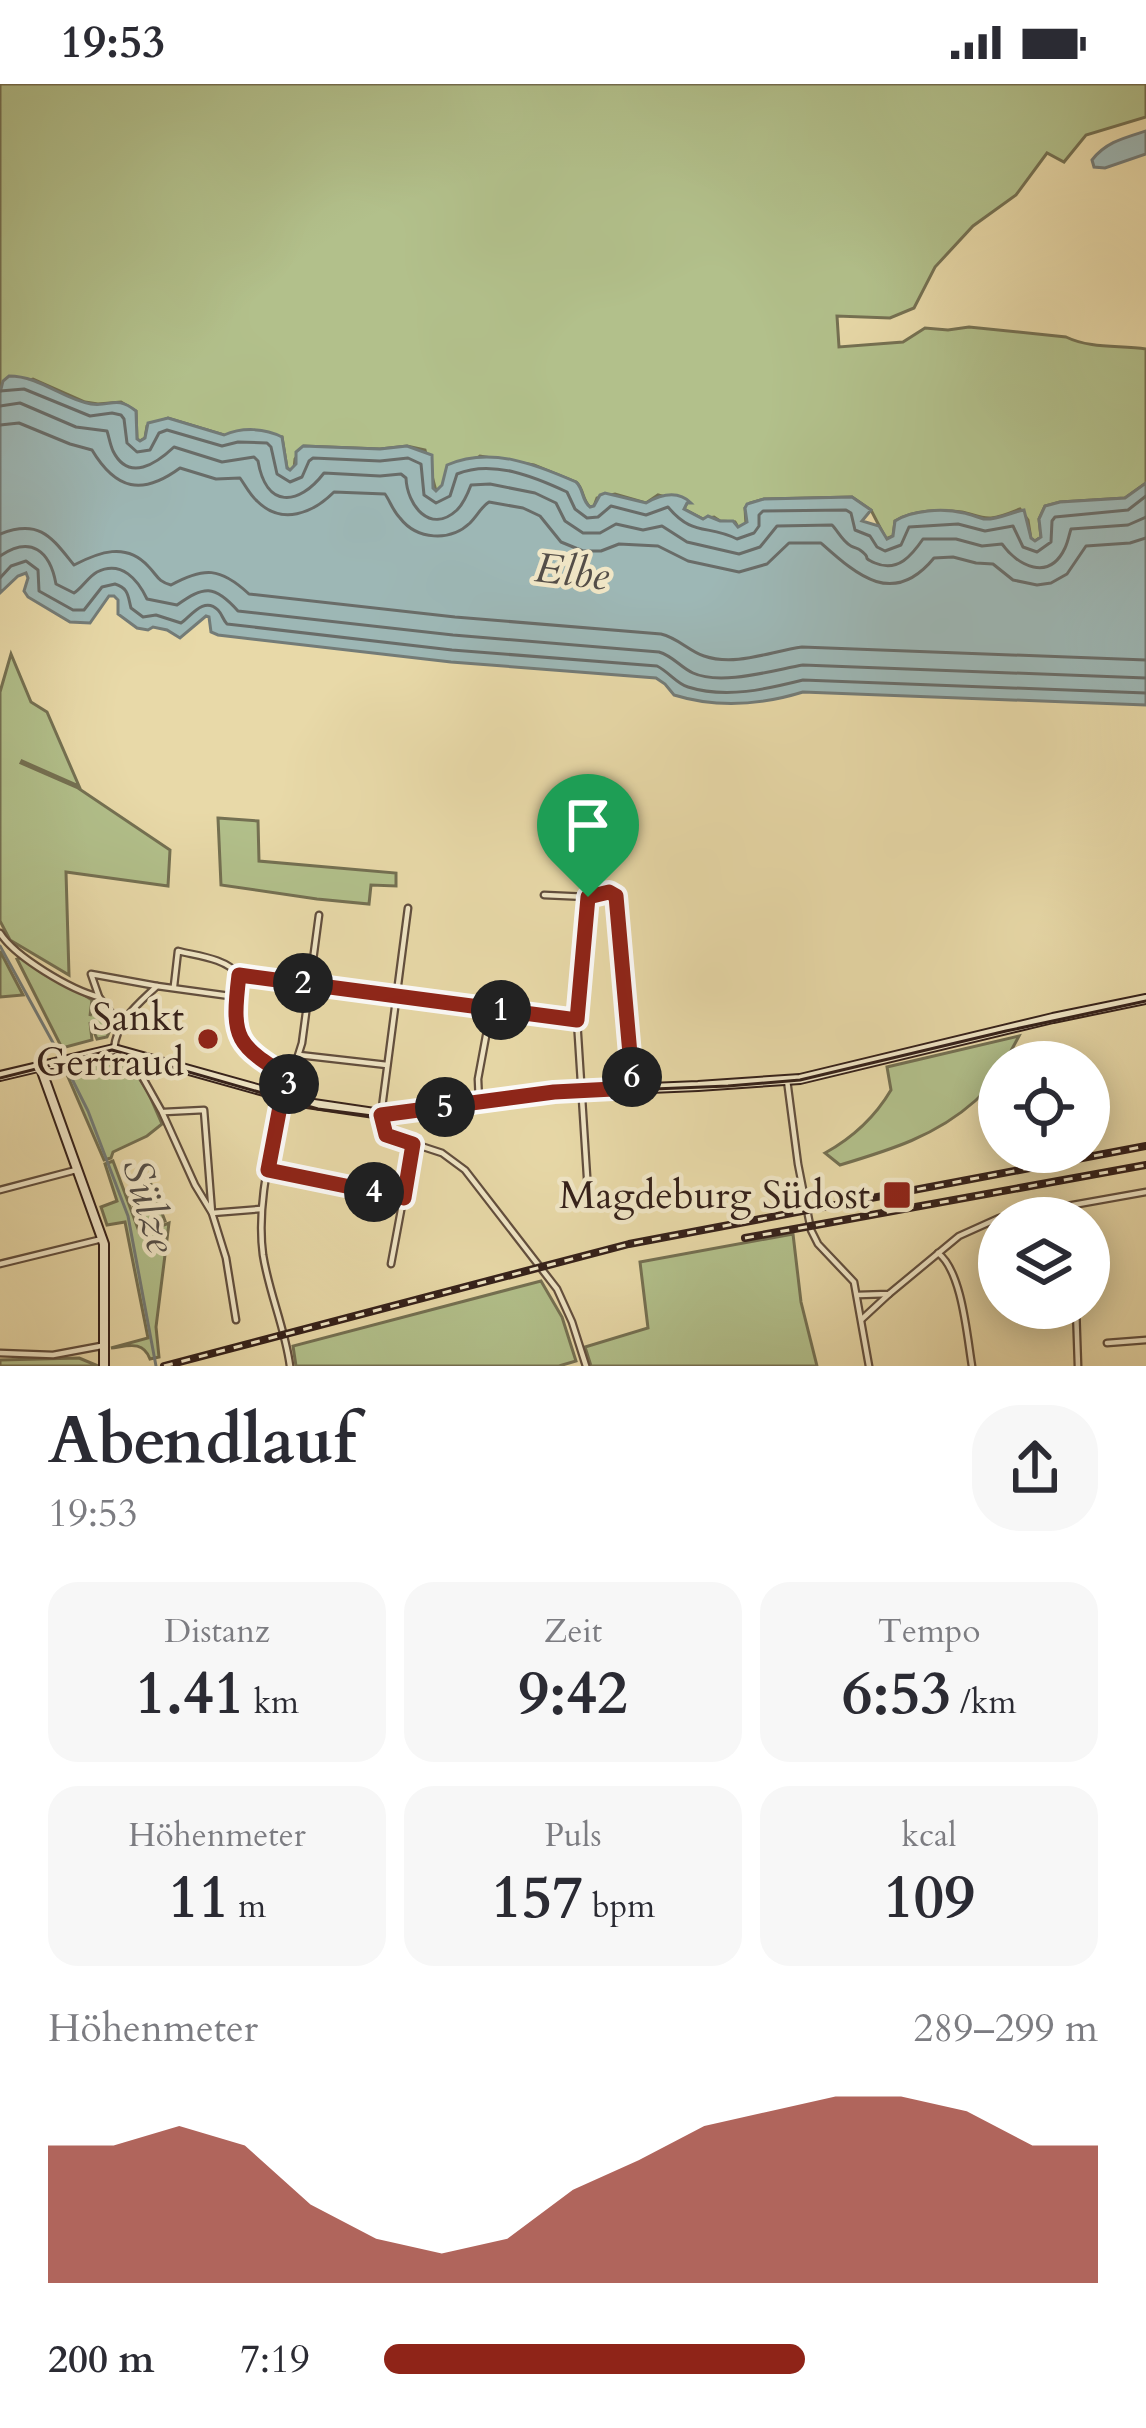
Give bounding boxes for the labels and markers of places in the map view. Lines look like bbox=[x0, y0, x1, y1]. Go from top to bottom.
pin bbox=[537, 774, 639, 897]
pin: 2 bbox=[273, 953, 333, 1013]
pin: 1 bbox=[471, 980, 531, 1040]
place label: Sankt Gertraud bbox=[36, 991, 184, 1089]
marker: Sankt Gertraud bbox=[195, 1026, 221, 1052]
pin: 6 bbox=[602, 1047, 662, 1107]
pin: 3 bbox=[259, 1054, 319, 1114]
pin: 5 bbox=[415, 1077, 475, 1137]
pin: 4 bbox=[344, 1162, 404, 1222]
place label: Magdeburg Südost bbox=[559, 1169, 870, 1222]
marker: Magdeburg Südost bbox=[881, 1179, 913, 1211]

